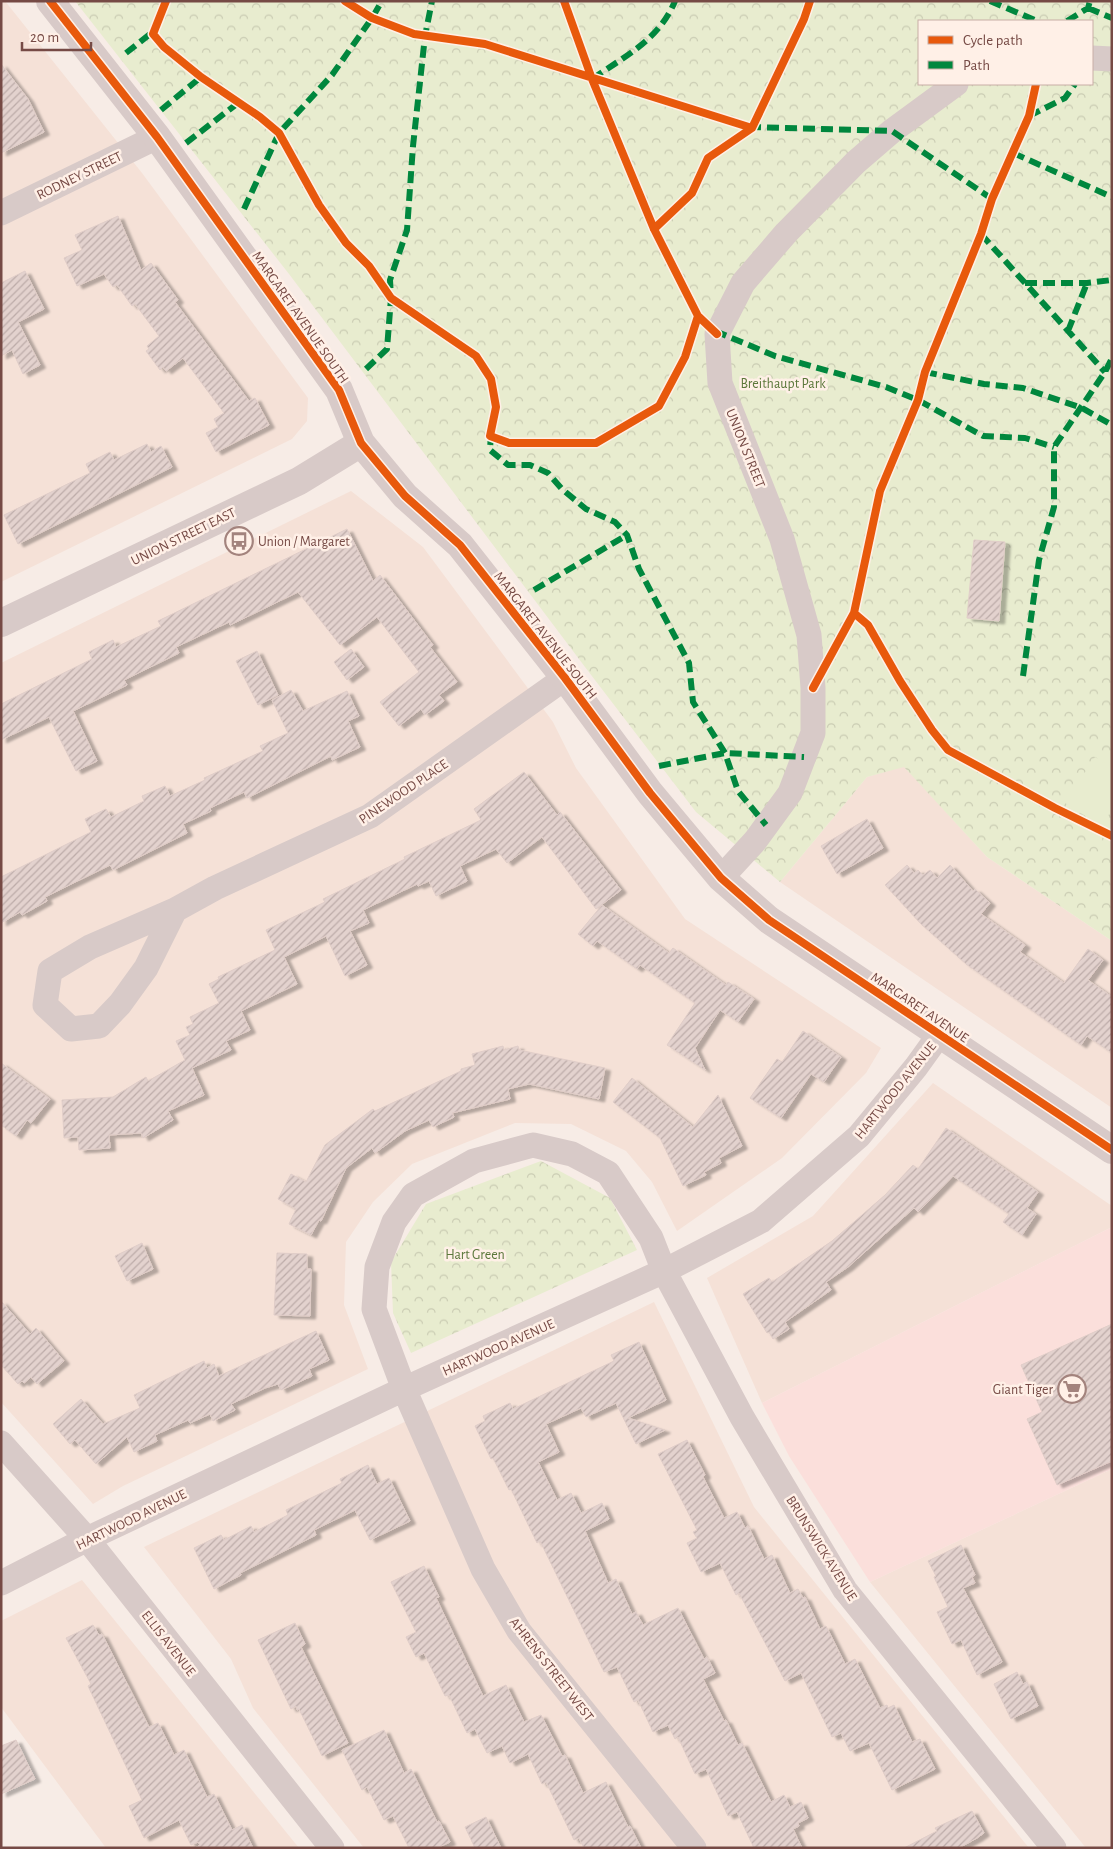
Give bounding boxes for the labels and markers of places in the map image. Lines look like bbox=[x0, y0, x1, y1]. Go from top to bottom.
bus stop icon: Union / Margaret bbox=[224, 526, 254, 556]
place label: Union / Margaret bbox=[258, 535, 350, 549]
supermarket icon: Giant Tiger bbox=[1057, 1374, 1087, 1404]
place label: Giant Tiger bbox=[993, 1383, 1053, 1397]

